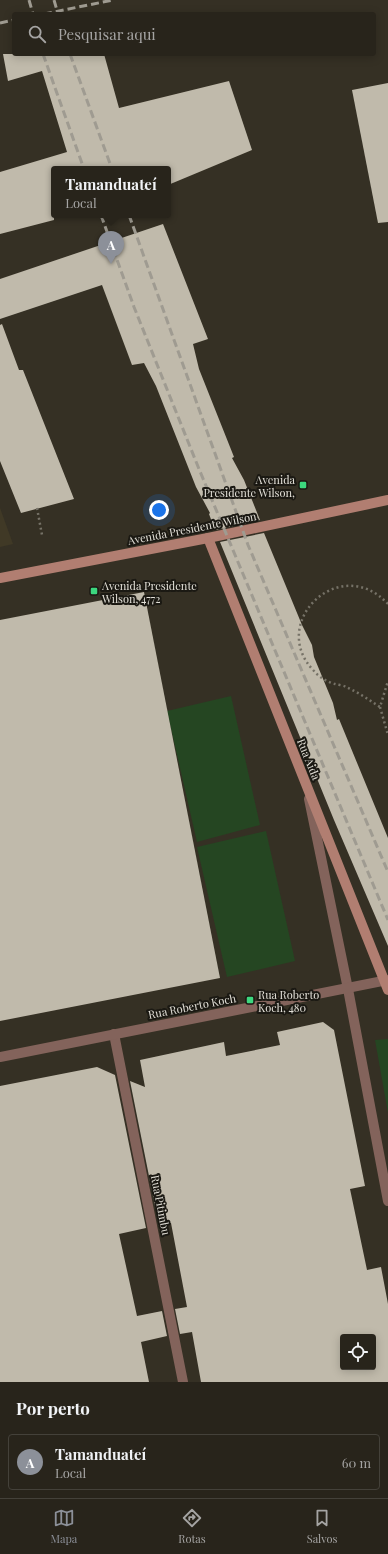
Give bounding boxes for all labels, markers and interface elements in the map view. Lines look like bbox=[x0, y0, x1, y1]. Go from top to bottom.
search box bbox=[12, 12, 376, 56]
icon: search bbox=[26, 23, 48, 45]
text: Pesquisar aqui bbox=[58, 24, 156, 44]
popup bbox=[51, 166, 171, 218]
text: Tamanduateí bbox=[65, 174, 157, 194]
text: Local bbox=[65, 194, 97, 211]
pin: A bbox=[98, 231, 124, 264]
place label: Avenida Presidente Wilson, bbox=[203, 472, 296, 500]
marker: Avenida Presidente Wilson, bbox=[298, 480, 308, 490]
your location bbox=[149, 500, 169, 520]
street label: Avenida Presidente Wilson bbox=[125, 508, 258, 548]
place label: Avenida Presidente Wilson, 4772 bbox=[101, 578, 197, 606]
marker: Avenida Presidente Wilson, 4772 bbox=[89, 586, 99, 596]
street label: Rua Aida bbox=[294, 736, 324, 782]
place label: Rua Roberto Koch, 480 bbox=[258, 987, 319, 1015]
street label: Rua Roberto Koch bbox=[147, 990, 238, 1022]
marker: Rua Roberto Koch, 480 bbox=[245, 995, 255, 1005]
street label: Rua Pitimbu bbox=[148, 1174, 174, 1237]
map controls bbox=[340, 1334, 376, 1370]
button: locate bbox=[340, 1334, 376, 1370]
text: Por perto bbox=[16, 1397, 90, 1419]
text: Tamanduateí bbox=[55, 1444, 146, 1464]
text: A bbox=[26, 1454, 34, 1471]
text: 60 m bbox=[342, 1454, 371, 1471]
text: Local bbox=[55, 1464, 86, 1481]
tab: Mapa bbox=[50, 1507, 77, 1546]
tab: Rotas bbox=[178, 1507, 206, 1546]
tab: Salvos bbox=[307, 1507, 338, 1546]

